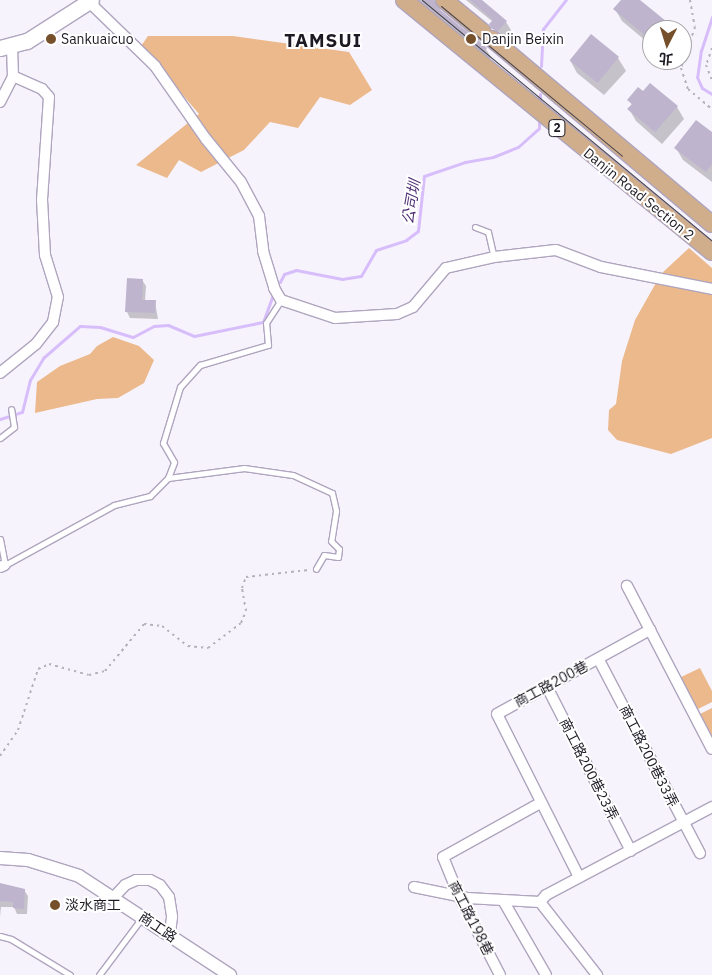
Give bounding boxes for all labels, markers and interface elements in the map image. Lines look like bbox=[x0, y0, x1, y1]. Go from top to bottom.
north arrow bbox=[642, 20, 692, 70]
district label: TAMSUI bbox=[283, 30, 363, 52]
place label: Sankuaicuo bbox=[61, 31, 134, 47]
place label: Danjin Beixin bbox=[482, 31, 564, 47]
marker: Danjin Beixin bbox=[464, 32, 478, 46]
marker: Sankuaicuo bbox=[45, 33, 57, 45]
text: 北 bbox=[658, 49, 674, 69]
road number: 2 bbox=[548, 119, 566, 138]
street label: Danjin Road Section 2 bbox=[580, 144, 698, 244]
water label: 公司圳 bbox=[398, 178, 424, 226]
street label: 商工路200巷 bbox=[511, 658, 591, 710]
street label: 商工路200巷33弄 bbox=[616, 702, 682, 810]
street label: 商工路200巷23弄 bbox=[556, 715, 622, 823]
street label: 商工路198巷 bbox=[445, 878, 497, 958]
place label: 淡水商工 bbox=[65, 897, 121, 913]
marker: 淡水商工 bbox=[49, 899, 61, 911]
street label: 商工路 bbox=[136, 908, 180, 946]

